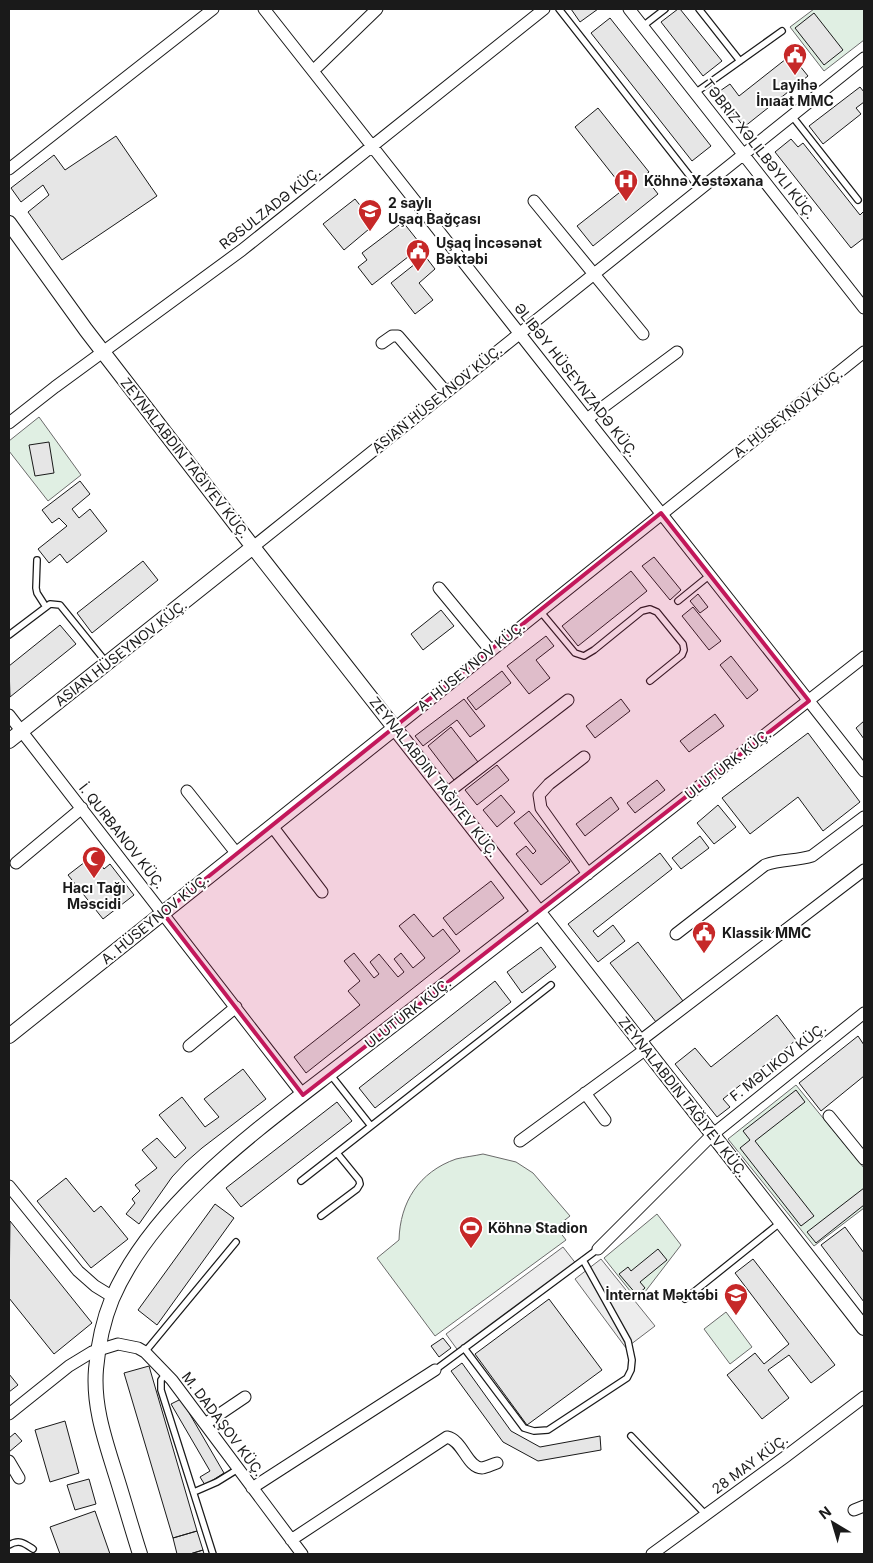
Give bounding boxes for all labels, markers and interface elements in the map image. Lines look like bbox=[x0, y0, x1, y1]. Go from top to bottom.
public building icon: Layihə İnıaat MMC bbox=[782, 42, 808, 76]
street label: TƏBRIZ XƏLILBƏYLI KÜÇ. bbox=[700, 75, 819, 222]
place label: Layihə İnıaat MMC bbox=[756, 76, 834, 109]
street label: RƏSULZADƏ KÜÇ. bbox=[216, 163, 324, 252]
hospital icon: Köhnə Xəstəxana bbox=[613, 168, 639, 202]
place label: Köhnə Xəstəxana bbox=[644, 172, 763, 189]
place label: 2 saylı Uşaq Bağçası bbox=[388, 194, 481, 227]
school or university icon: 2 saylı Uşaq Bağçası bbox=[357, 198, 383, 232]
place label: Uşaq İncəsənət Bəktəbi bbox=[436, 233, 542, 267]
public building icon: Uşaq İncəsənət Bəktəbi bbox=[405, 238, 431, 272]
street label: ƏLIBƏY HÜSEYNZADƏ KÜÇ. bbox=[511, 299, 642, 460]
street label: ASIAN HÜSEYNOV KÜÇ. bbox=[368, 341, 505, 456]
street label: A. HÜSEYNOV KÜÇ. bbox=[730, 365, 846, 461]
street label: ZEYNALABDIN TAĞIYEV KÜÇ. bbox=[117, 374, 253, 541]
street label: ASIAN HÜSEYNOV KÜÇ. bbox=[51, 596, 190, 709]
street label: A. HÜSEYNOV KÜÇ. bbox=[413, 617, 528, 714]
street label: ZEYNALABDIN TAĞIYEV KÜÇ. bbox=[366, 693, 502, 860]
street label: ULUTÜRK KÜÇ. bbox=[681, 725, 774, 803]
street label: İ. QURBANOV KÜÇ. bbox=[76, 780, 169, 892]
mosque icon: Hacı Tağı Məscidi bbox=[81, 845, 107, 879]
street label: A. HÜSEYNOV KÜÇ. bbox=[97, 870, 212, 967]
place label: Hacı Tağı Məscidi bbox=[62, 879, 126, 912]
public building icon: Klassik MMC bbox=[691, 920, 717, 954]
place label: Klassik MMC bbox=[722, 924, 811, 941]
street label: ULUTÜRK KÜÇ. bbox=[361, 974, 454, 1052]
street label: ZEYNALABDIN TAĞIYEV KÜÇ. bbox=[615, 1013, 751, 1180]
street label: F. MƏLIKOV KÜÇ. bbox=[726, 1019, 829, 1104]
sports icon: Köhnə Stadion bbox=[458, 1215, 484, 1249]
place label: Köhnə Stadion bbox=[488, 1219, 588, 1236]
school or university icon: İnternat Məktəbi bbox=[723, 1282, 749, 1316]
place label: İnternat Məktəbi bbox=[605, 1285, 718, 1303]
street label: M. DADAŞOV KÜÇ. bbox=[179, 1368, 268, 1479]
street label: 28 MAY KÜÇ. bbox=[708, 1430, 791, 1497]
north arrow bbox=[808, 1498, 858, 1548]
text: N bbox=[815, 1502, 834, 1522]

